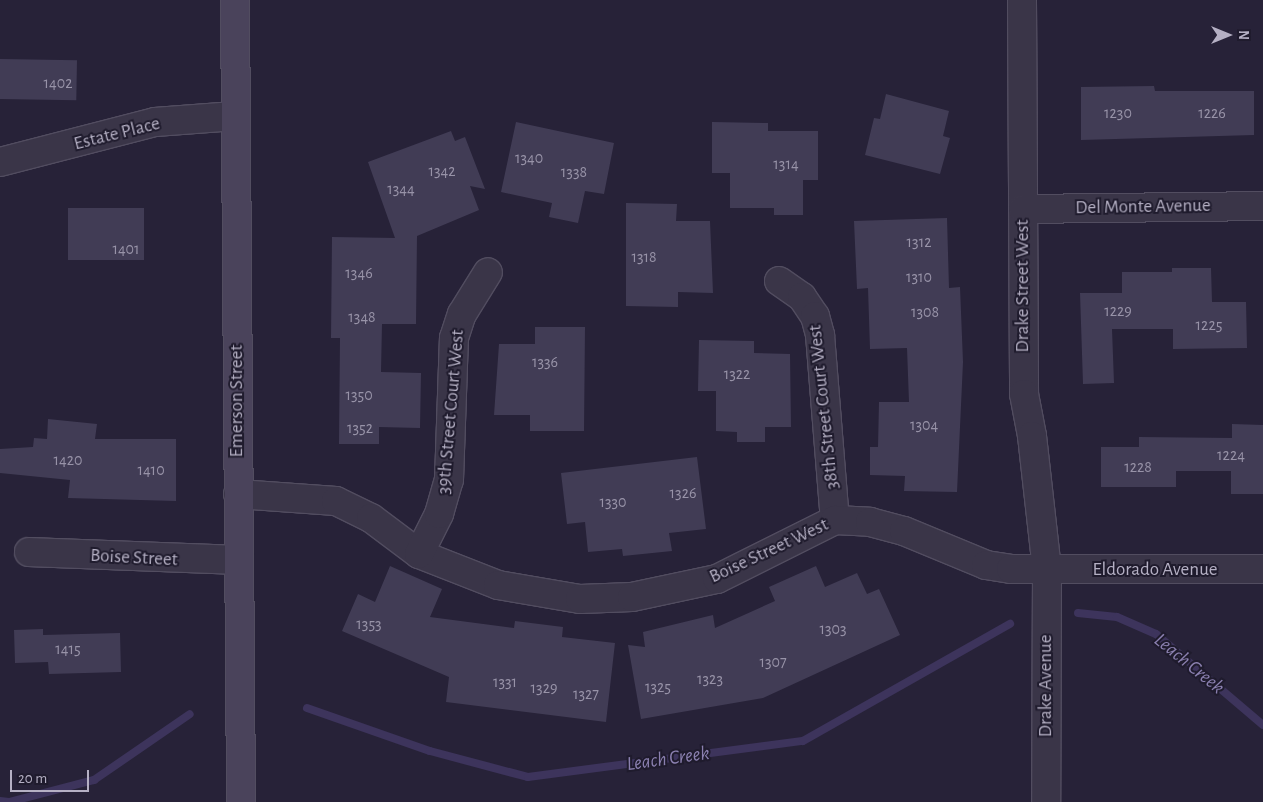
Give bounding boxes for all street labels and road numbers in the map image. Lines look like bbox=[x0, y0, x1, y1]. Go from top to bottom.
street label: Estate Place bbox=[71, 112, 163, 156]
street label: Del Monte Avenue bbox=[1075, 194, 1211, 220]
street label: Drake Street West bbox=[1012, 219, 1034, 353]
street label: 38th Street Court West bbox=[804, 324, 844, 490]
street label: 39th Street Court West bbox=[432, 329, 470, 495]
street label: Emerson Street bbox=[226, 345, 248, 457]
street label: Boise Street West bbox=[706, 513, 832, 589]
street label: Boise Street bbox=[90, 544, 178, 572]
street label: Eldorado Avenue bbox=[1092, 559, 1218, 581]
street label: Drake Avenue bbox=[1035, 635, 1057, 737]

